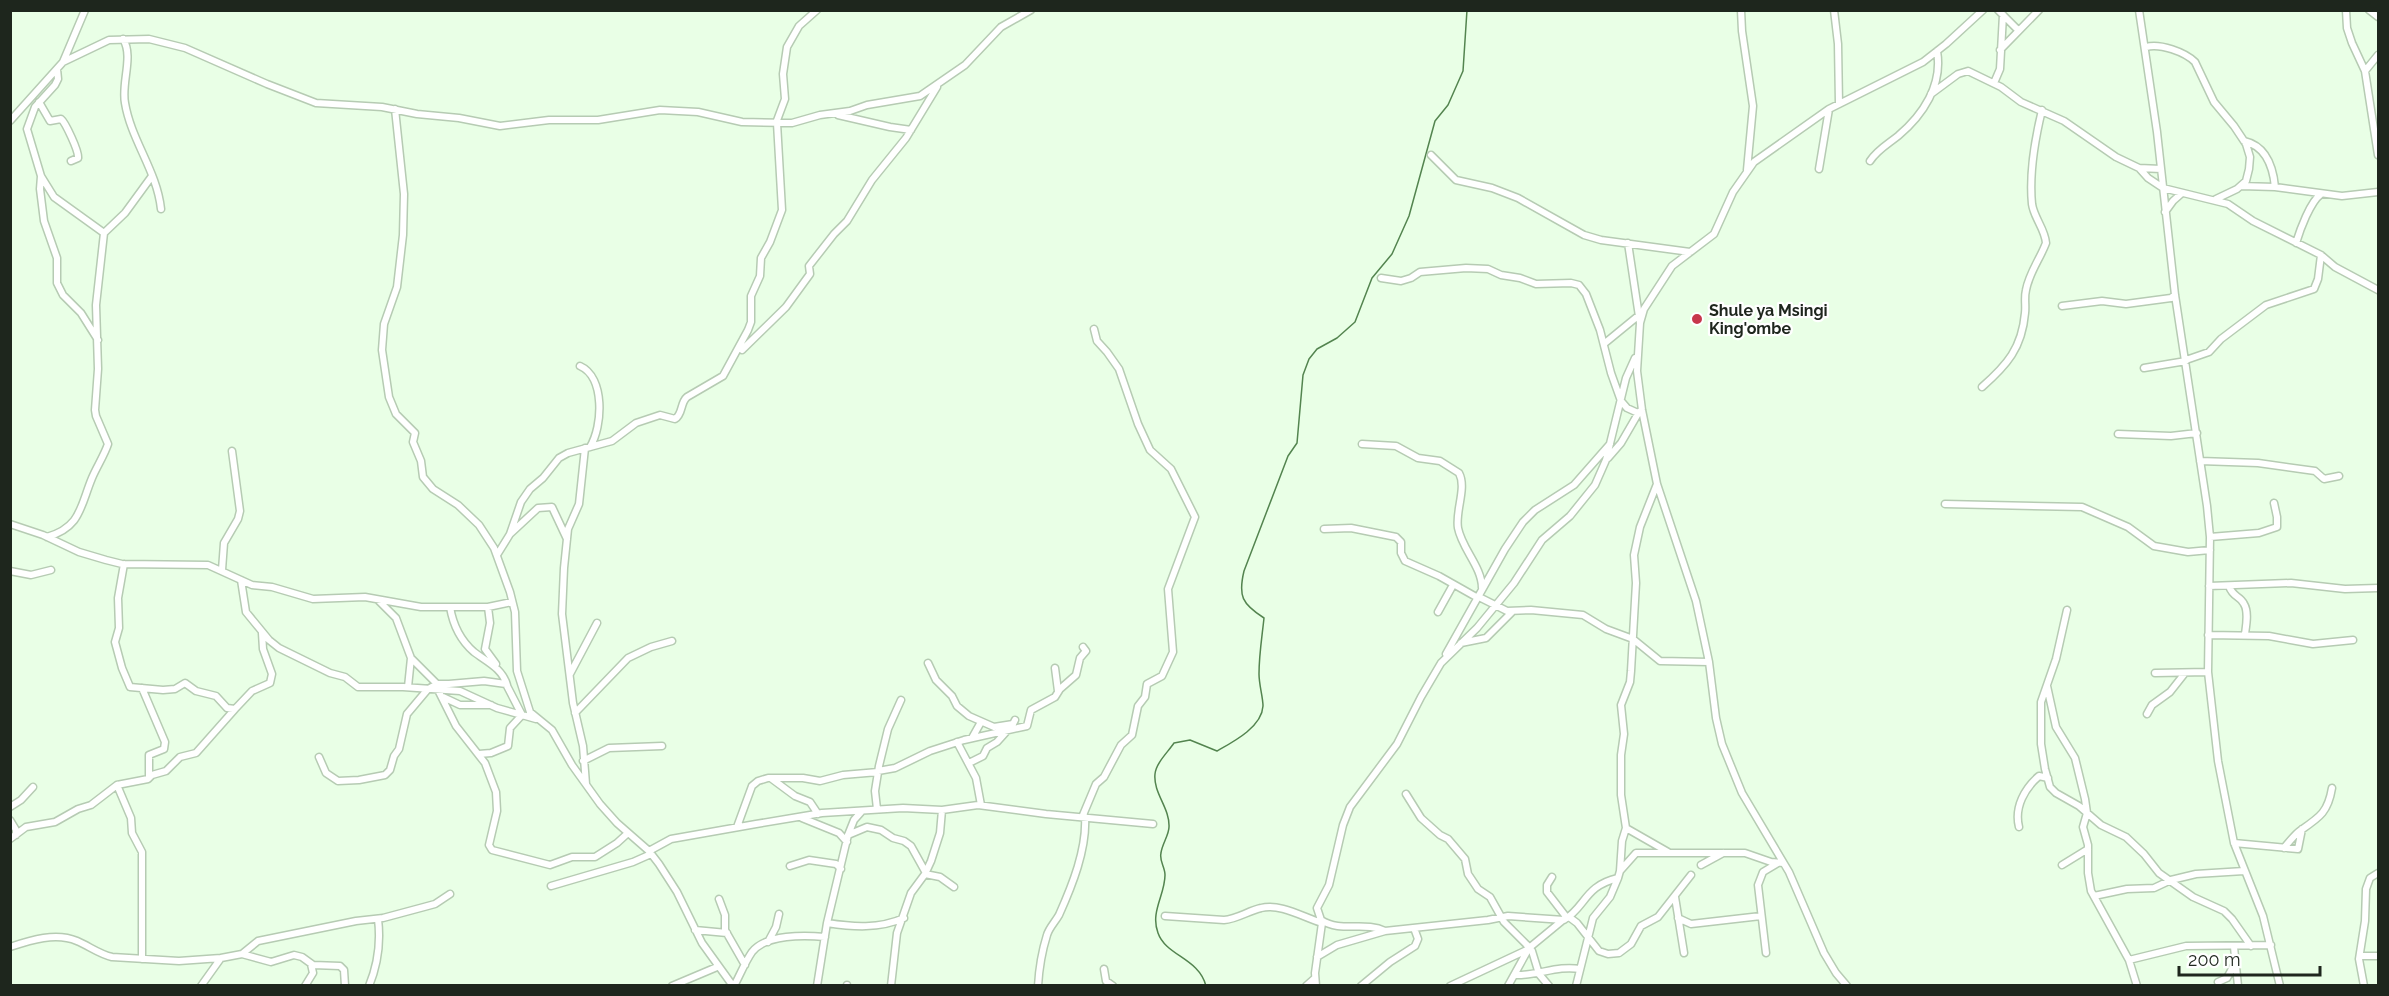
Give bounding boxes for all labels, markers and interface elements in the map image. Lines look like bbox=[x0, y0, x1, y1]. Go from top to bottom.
place label: Shule ya Msingi King'ombe bbox=[1709, 301, 1828, 338]
marker: Shule ya Msingi King'ombe bbox=[1690, 312, 1704, 326]
scale bar bbox=[2179, 939, 2320, 977]
text: 200 m bbox=[2188, 949, 2241, 970]

